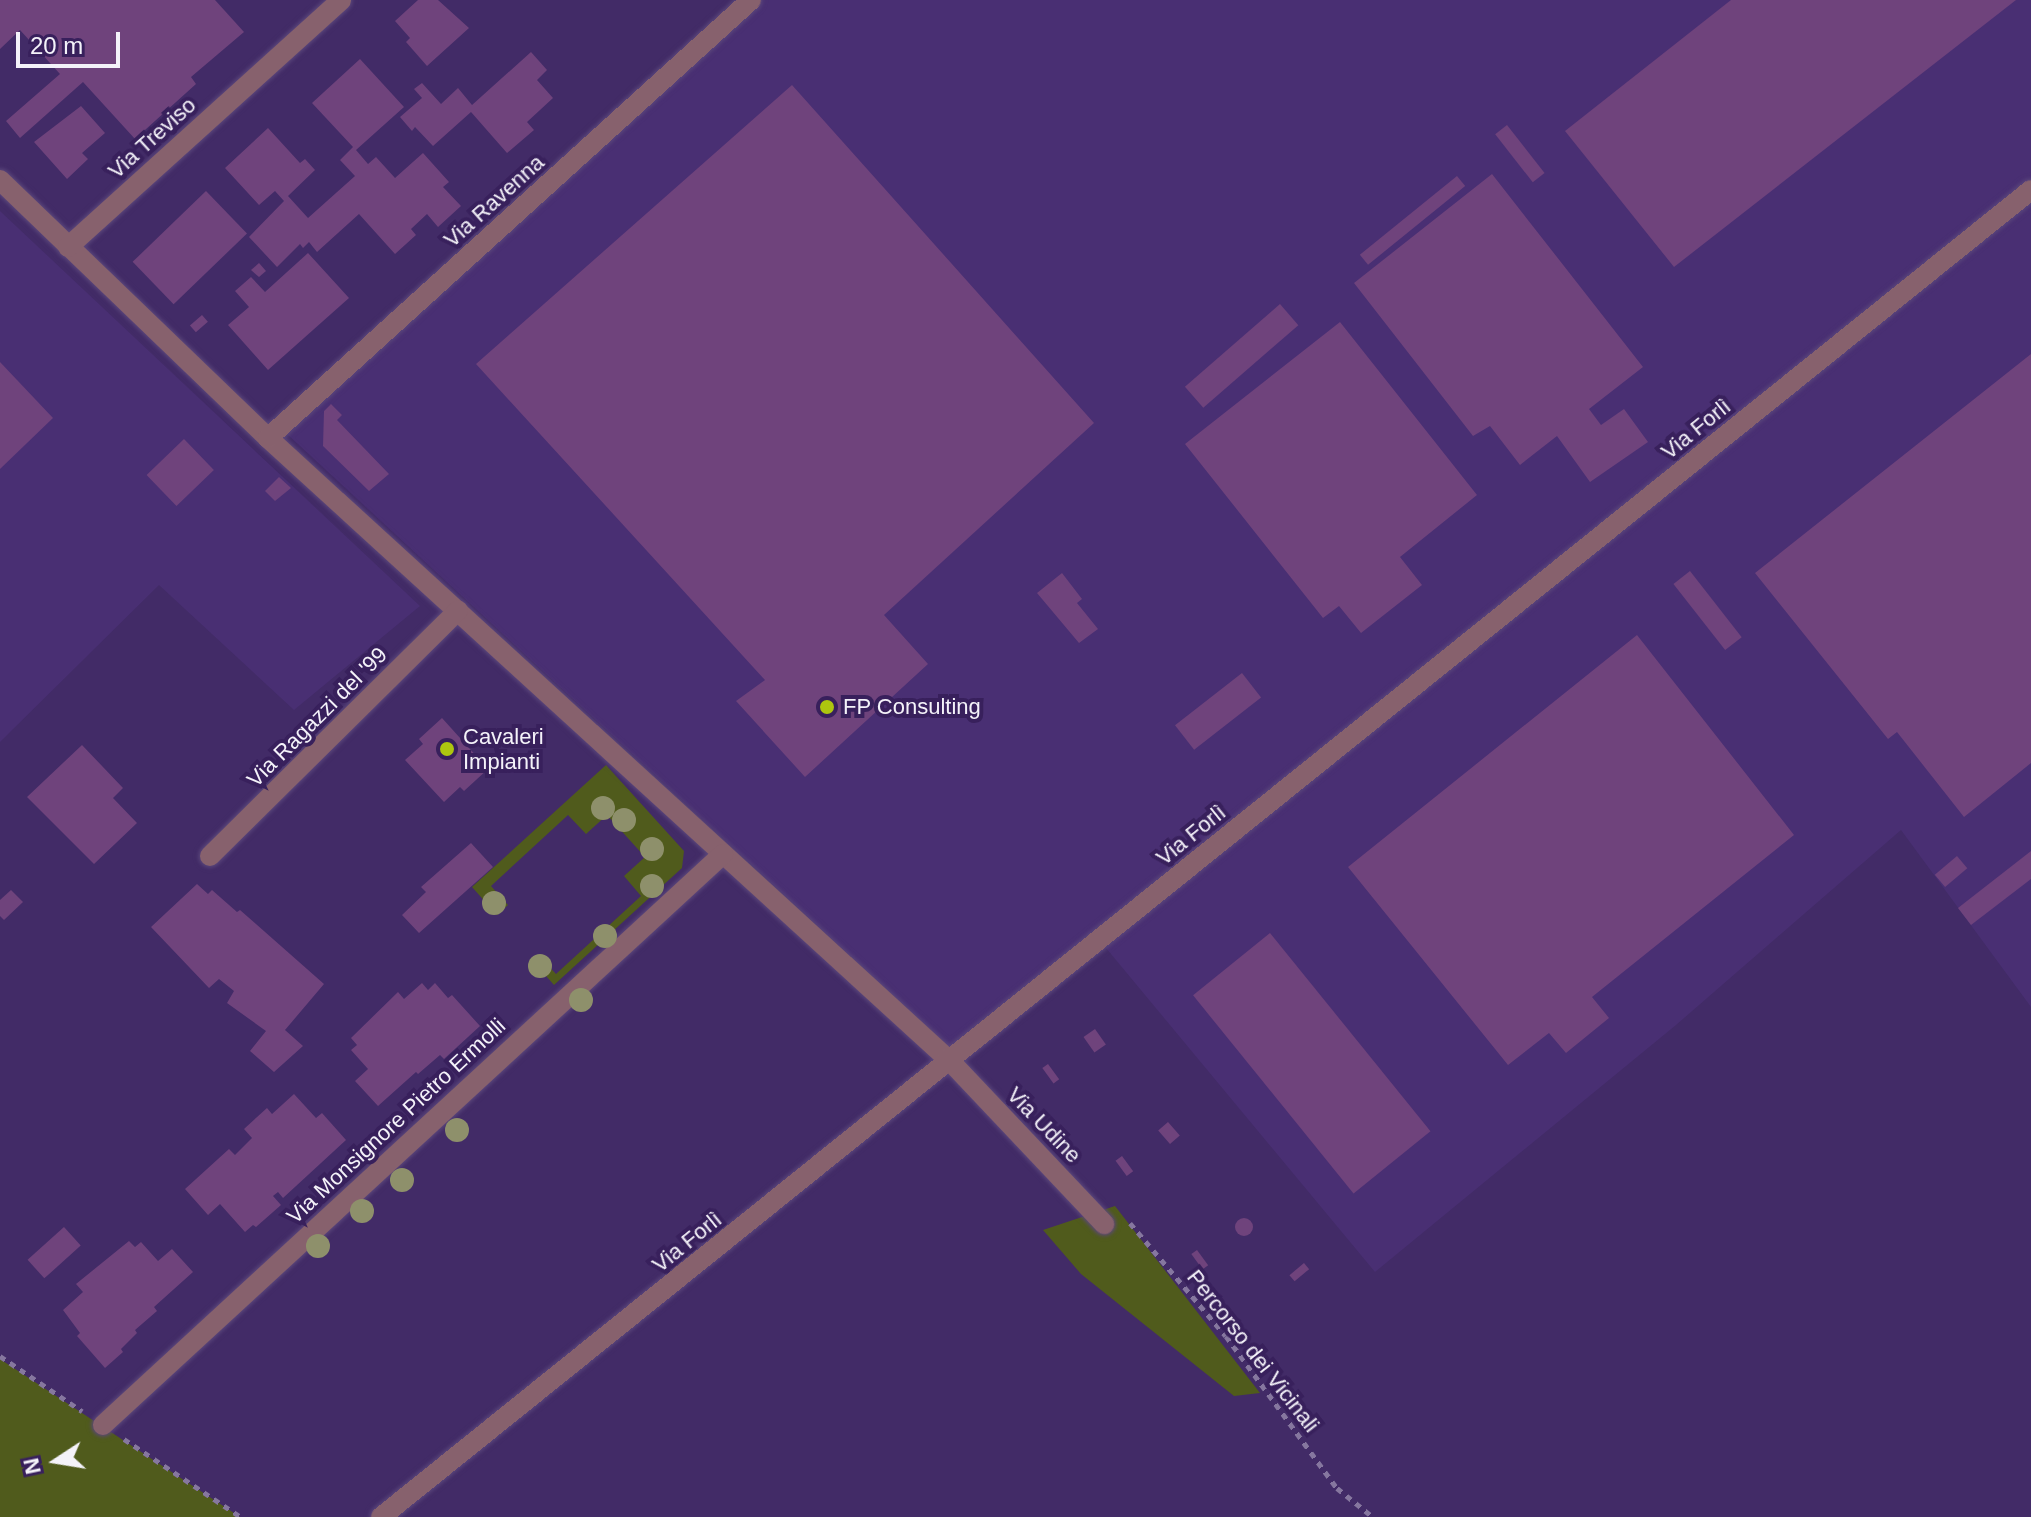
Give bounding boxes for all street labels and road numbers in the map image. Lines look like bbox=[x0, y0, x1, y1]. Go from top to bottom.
street label: Via Treviso bbox=[103, 92, 201, 184]
street label: Via Ravenna bbox=[439, 149, 549, 253]
street label: Via Forlì bbox=[1656, 393, 1736, 465]
street label: Via Ragazzi del '99 bbox=[241, 641, 393, 793]
street label: Via Forlì bbox=[1151, 799, 1231, 871]
street label: Via Monsignore Pietro Ermolli bbox=[281, 1013, 511, 1229]
street label: Via Udine bbox=[1002, 1082, 1086, 1168]
street label: Via Forlì bbox=[647, 1206, 727, 1278]
street label: Percorso dei Vicinali bbox=[1181, 1265, 1325, 1437]

